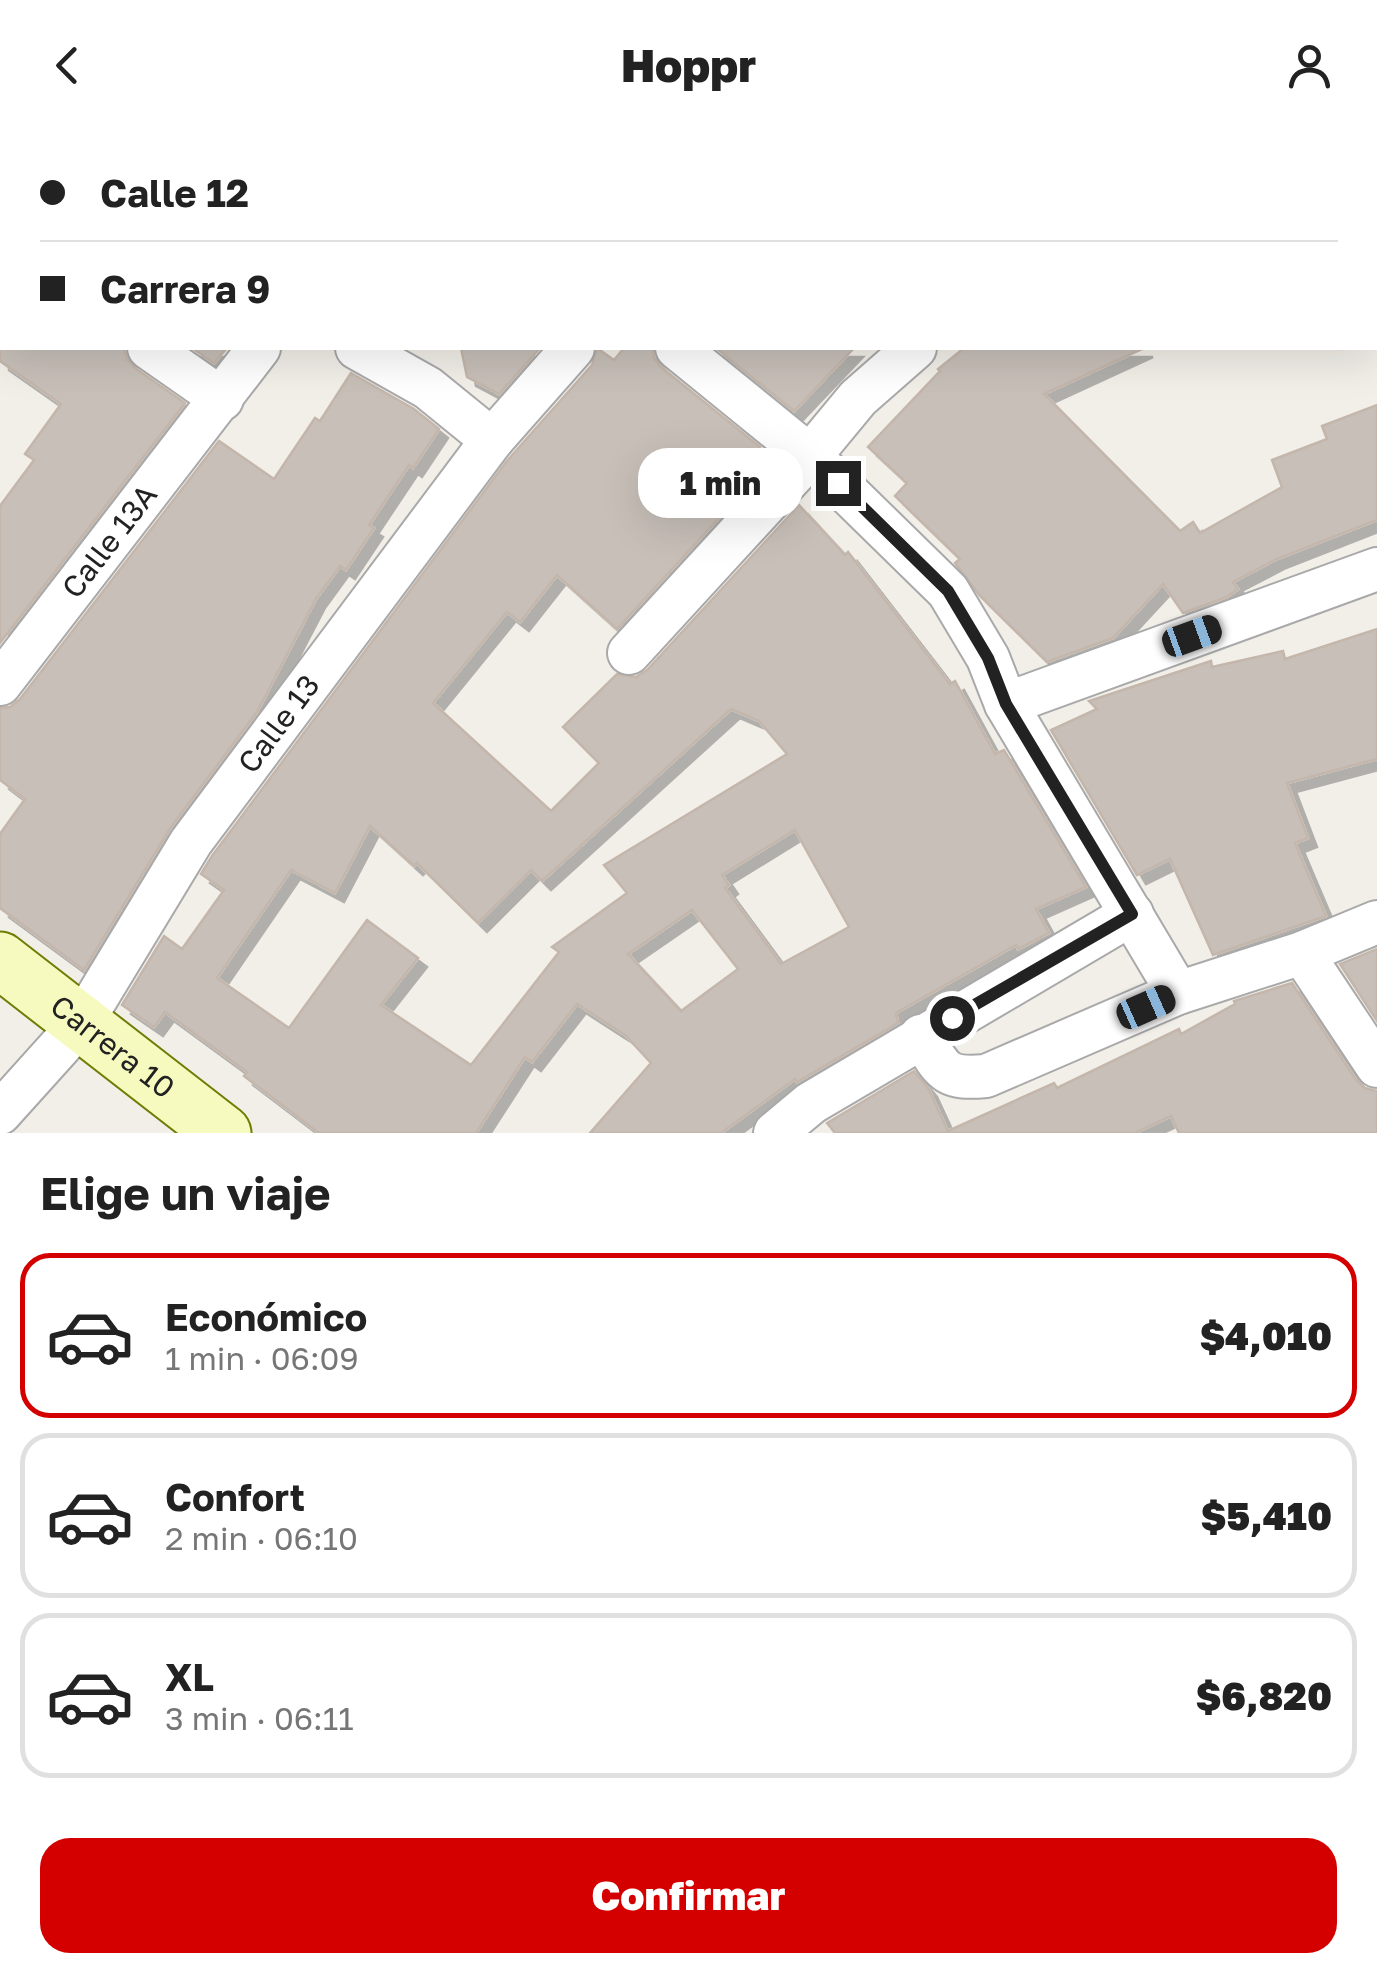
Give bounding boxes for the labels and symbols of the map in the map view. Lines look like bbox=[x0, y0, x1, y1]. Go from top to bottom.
callout: 1 min bbox=[638, 448, 803, 518]
route end bbox=[816, 461, 861, 506]
street label: Calle 13A bbox=[54, 477, 164, 605]
car bbox=[1159, 612, 1225, 660]
street label: Calle 13 bbox=[230, 668, 327, 780]
car bbox=[1112, 981, 1180, 1033]
street label: Carrera 10 bbox=[44, 987, 182, 1105]
route start bbox=[930, 996, 975, 1041]

